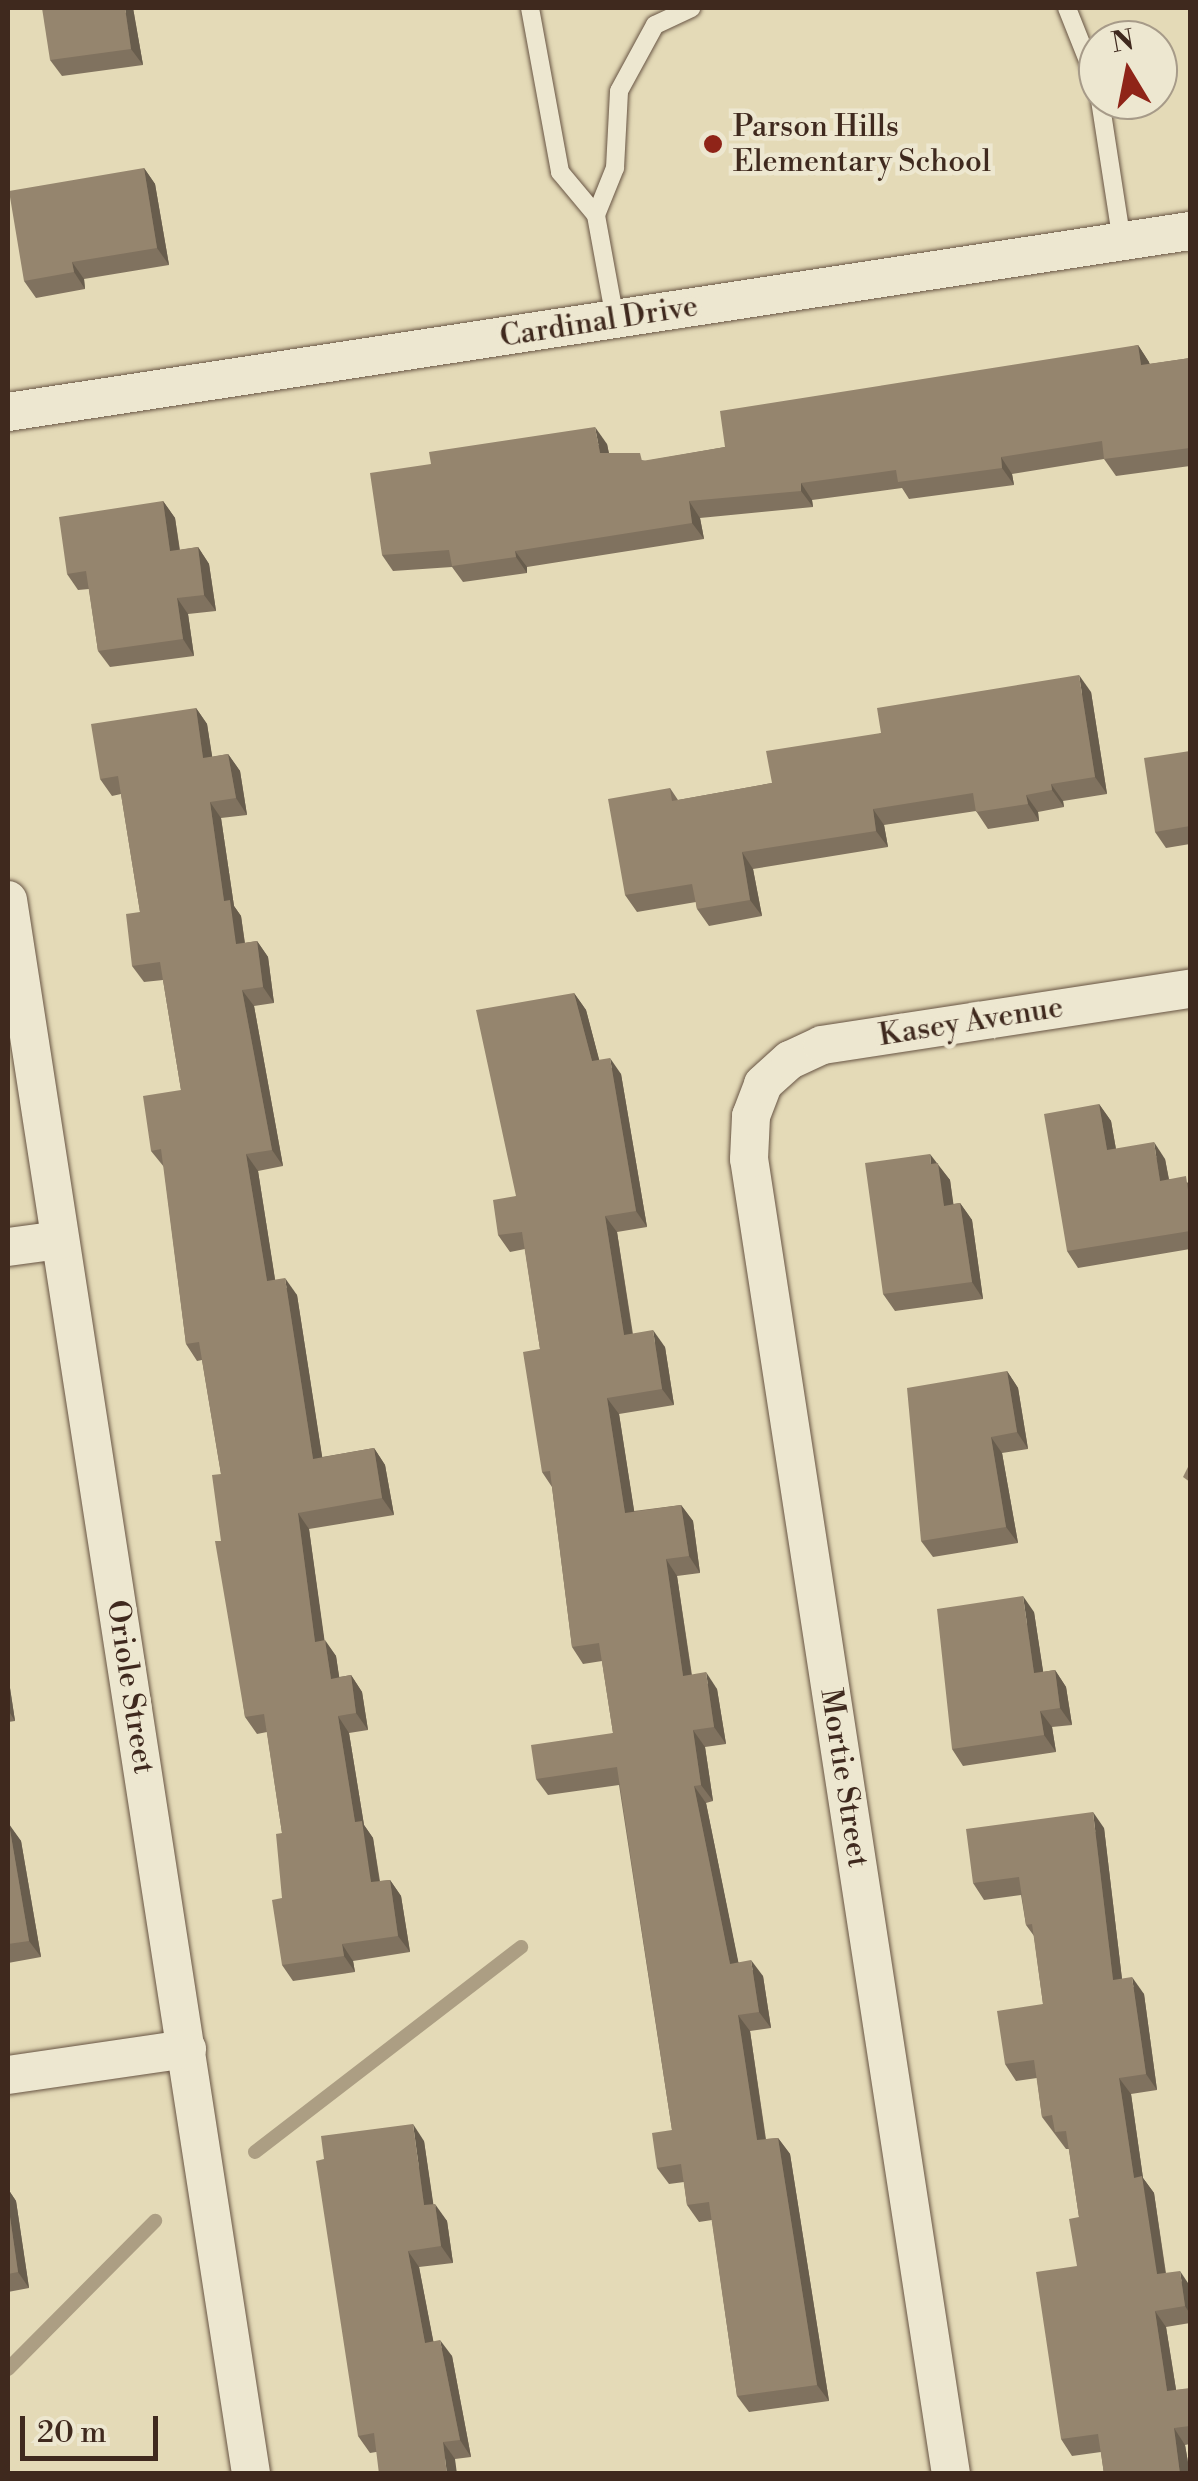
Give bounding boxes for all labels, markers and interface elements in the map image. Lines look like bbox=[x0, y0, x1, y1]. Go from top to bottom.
north arrow bbox=[1078, 20, 1178, 120]
text: N bbox=[1109, 23, 1137, 61]
place label: Parson Hills Elementary School bbox=[733, 109, 991, 180]
marker: Parson Hills Elementary School bbox=[702, 133, 724, 155]
street label: Cardinal Drive bbox=[497, 289, 701, 355]
street label: Kasey Avenue bbox=[876, 990, 1066, 1054]
street label: Oriole Street bbox=[98, 1598, 162, 1776]
street label: Mortie Street bbox=[812, 1686, 876, 1870]
scale bar bbox=[25, 2396, 162, 2458]
text: 20 m bbox=[37, 2414, 106, 2452]

